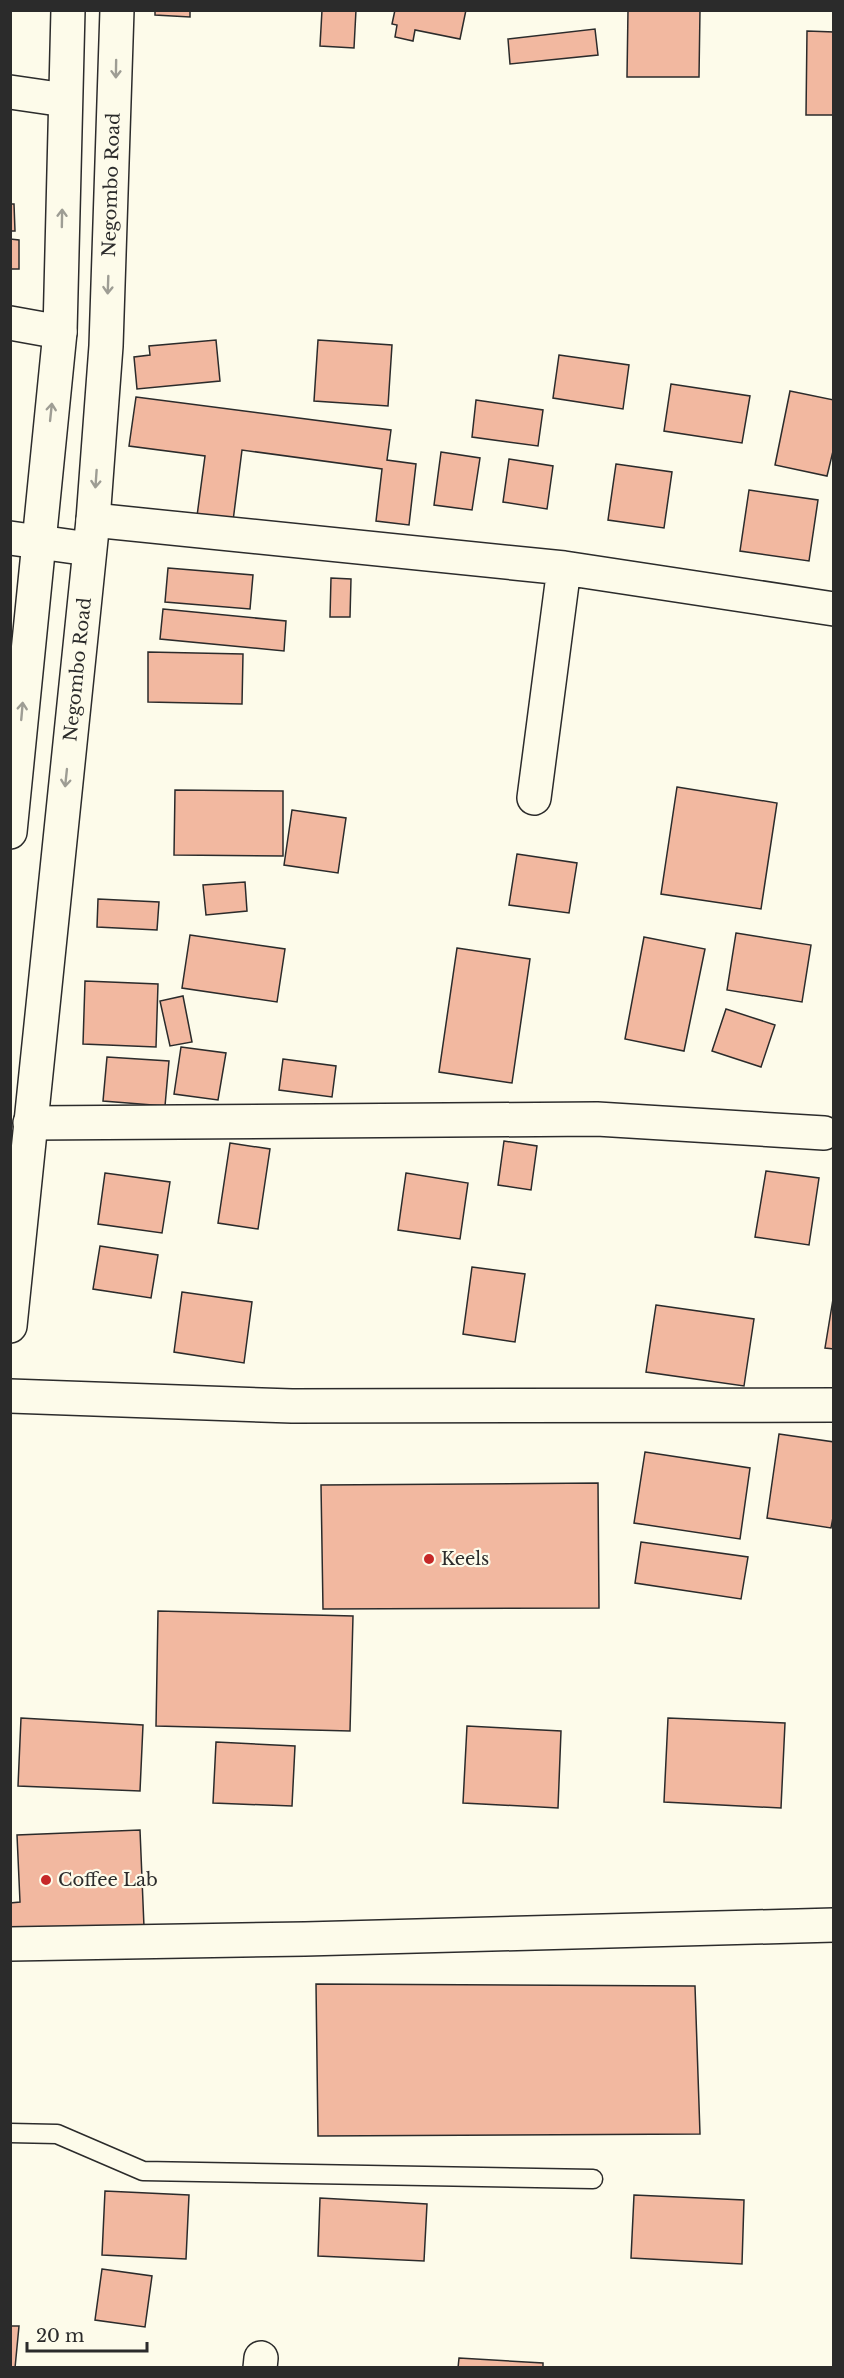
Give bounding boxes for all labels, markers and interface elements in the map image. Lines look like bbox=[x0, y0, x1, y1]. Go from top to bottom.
one-way arrow bbox=[110, 58, 122, 78]
street label: Negombo Road bbox=[98, 112, 125, 257]
one-way arrow bbox=[57, 208, 68, 228]
one-way arrow bbox=[103, 274, 114, 294]
one-way arrow bbox=[46, 403, 57, 423]
one-way arrow bbox=[90, 469, 101, 489]
street label: Negombo Road bbox=[59, 596, 96, 742]
one-way arrow bbox=[17, 701, 28, 721]
one-way arrow bbox=[60, 767, 71, 787]
place label: Keels bbox=[441, 1548, 489, 1570]
marker: Keels bbox=[422, 1552, 436, 1566]
place label: Coffee Lab bbox=[58, 1869, 158, 1891]
marker: Coffee Lab bbox=[39, 1873, 53, 1887]
scale bar bbox=[27, 2315, 147, 2353]
text: 20 m bbox=[36, 2325, 84, 2347]

